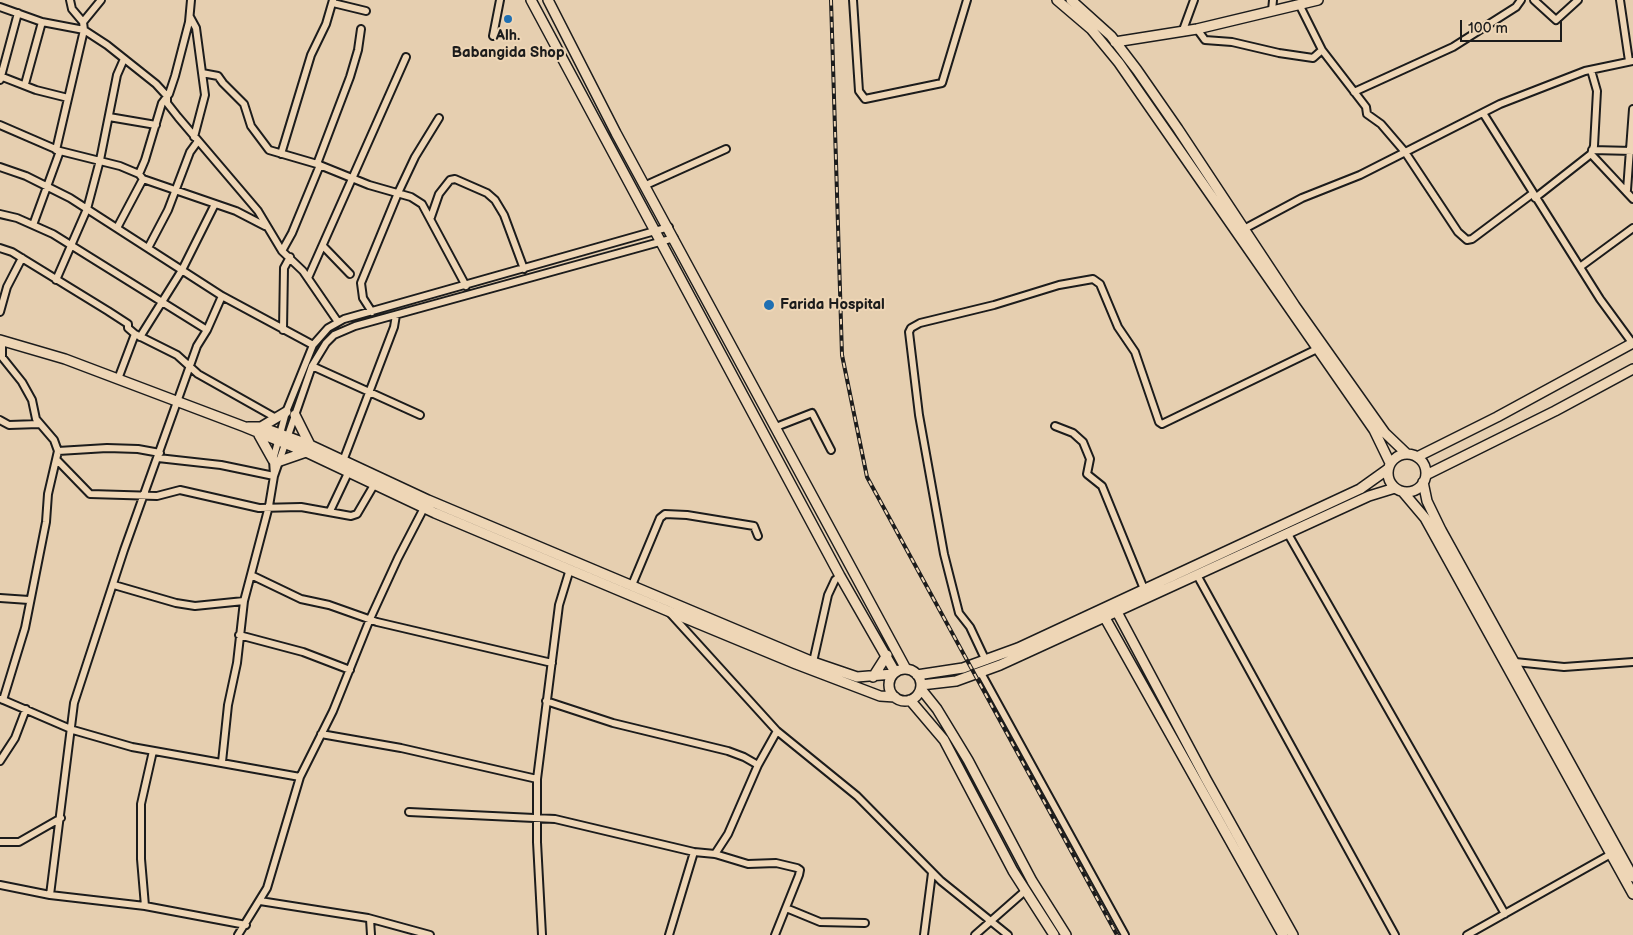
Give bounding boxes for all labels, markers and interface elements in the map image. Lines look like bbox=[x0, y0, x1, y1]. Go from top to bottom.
scale bar bbox=[1463, 10, 1566, 42]
marker: Alh. Babangida Shop bbox=[502, 13, 514, 25]
text: 100 m bbox=[1468, 19, 1508, 38]
place label: Alh. Babangida Shop bbox=[451, 27, 565, 62]
place label: Farida Hospital bbox=[780, 296, 885, 314]
marker: Farida Hospital bbox=[762, 298, 776, 312]

